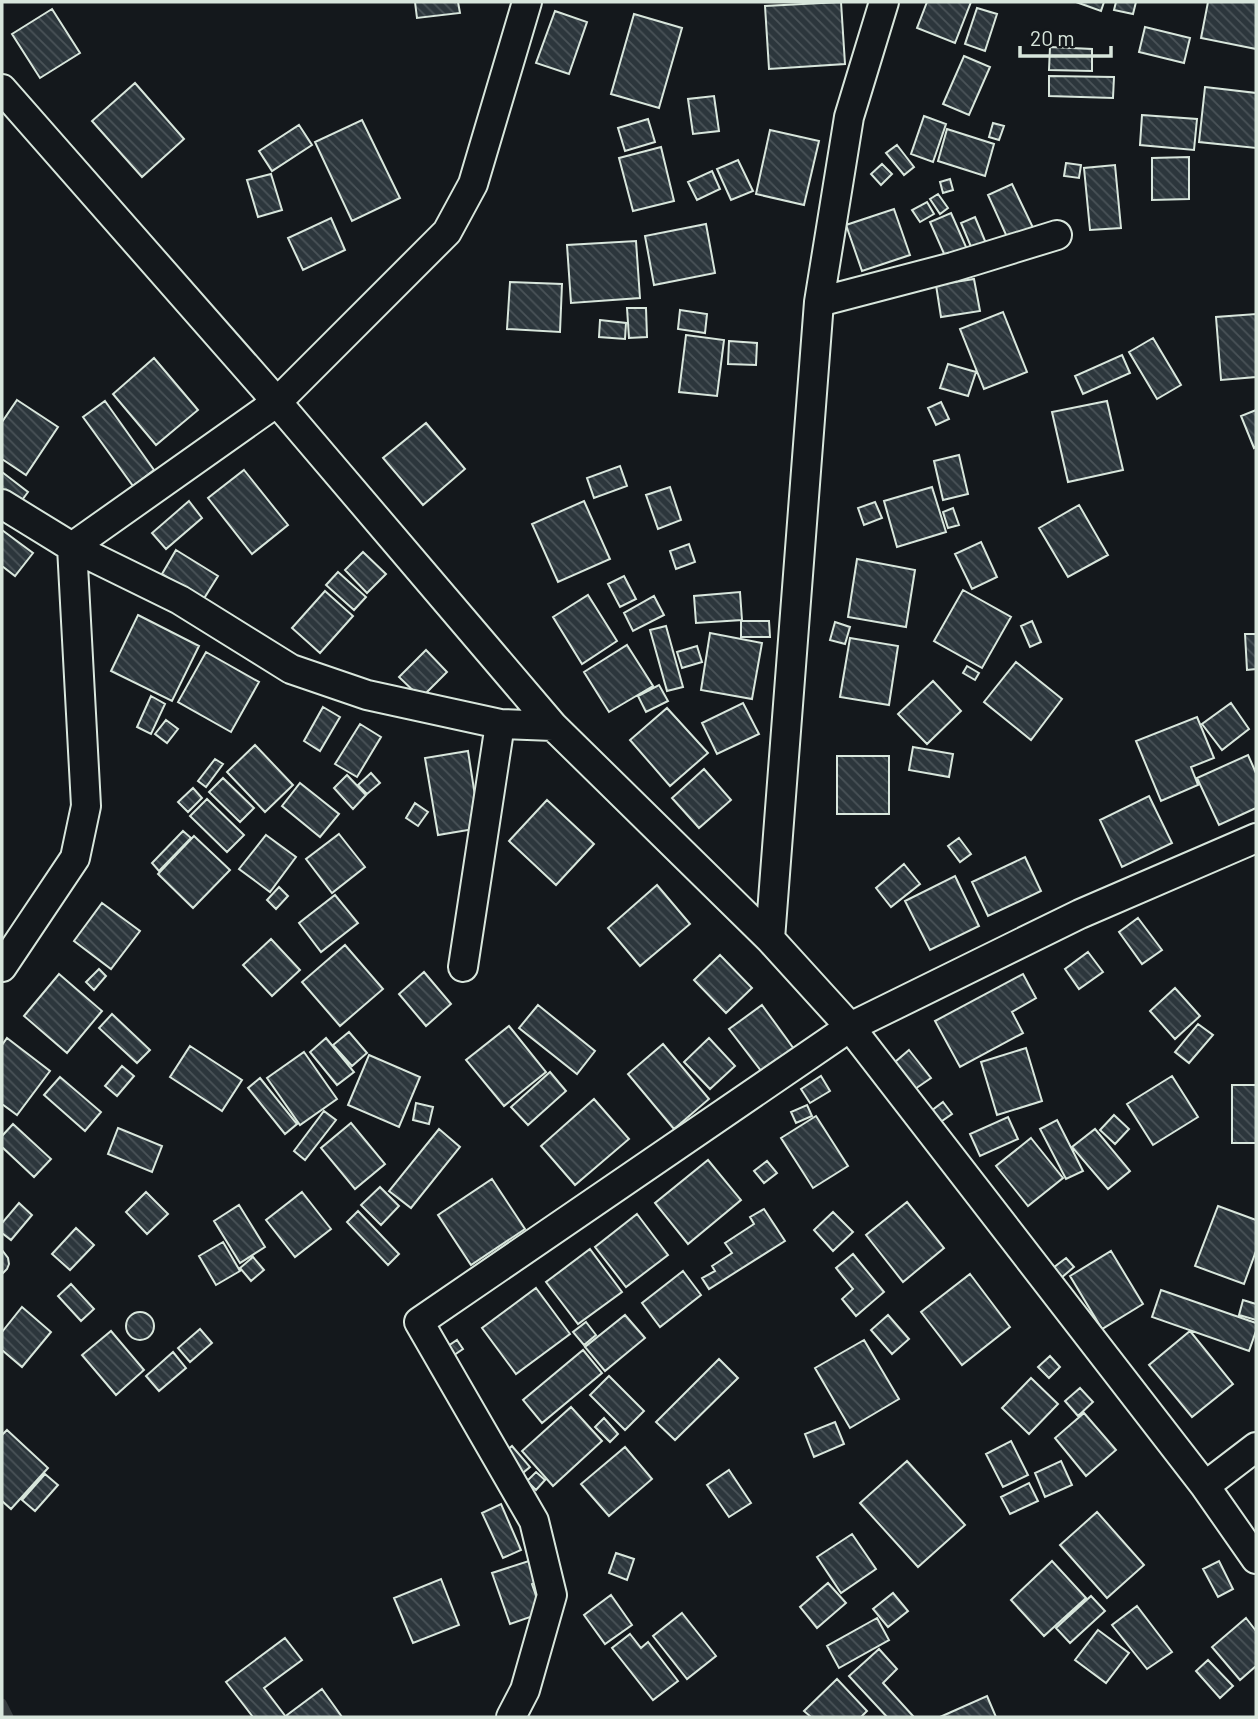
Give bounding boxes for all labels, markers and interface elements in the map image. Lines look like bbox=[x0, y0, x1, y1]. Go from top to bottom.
scale bar bbox=[1020, 14, 1111, 58]
text: 20 m bbox=[1030, 25, 1075, 50]

